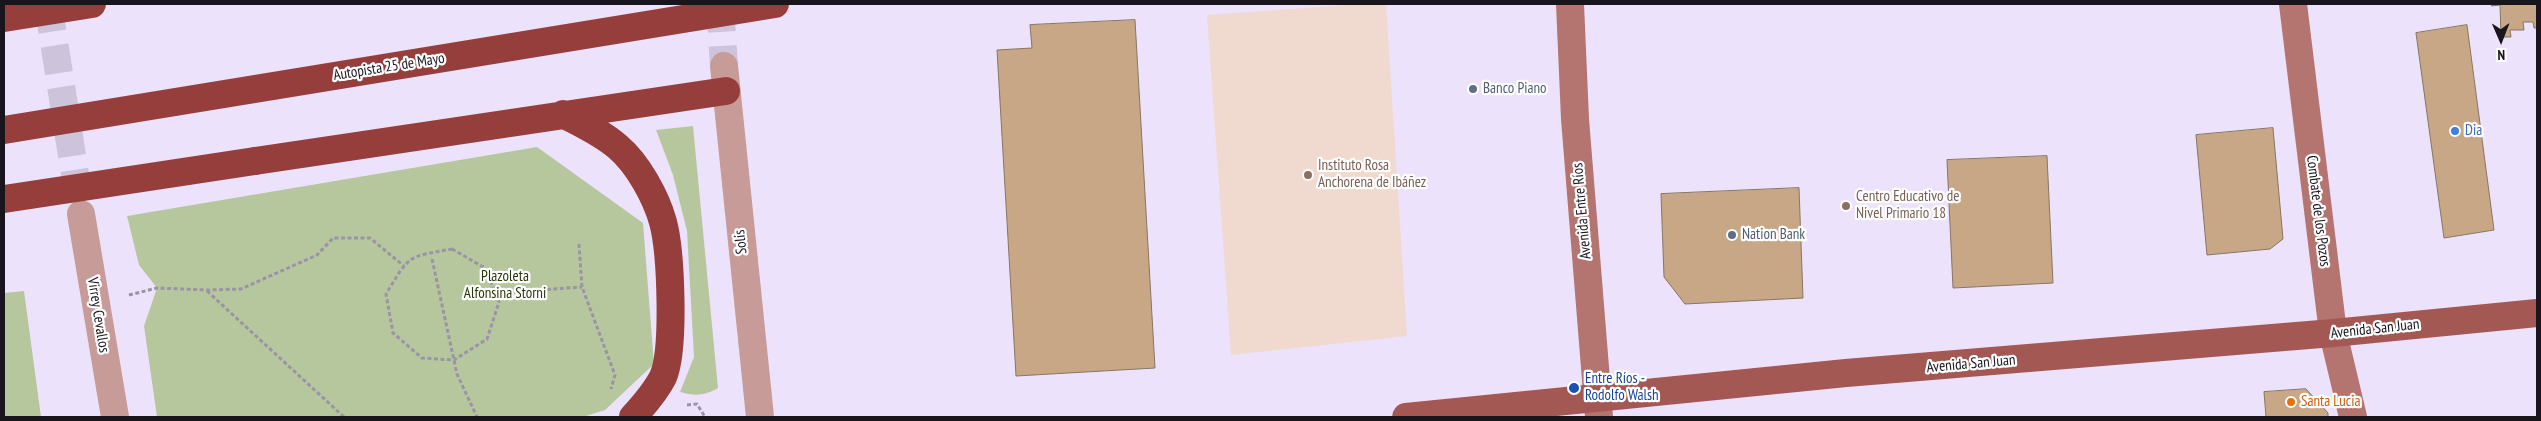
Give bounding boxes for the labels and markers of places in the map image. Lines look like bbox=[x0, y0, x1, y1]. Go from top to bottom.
place label: Banco Piano bbox=[1483, 80, 1546, 98]
marker: Banco Piano bbox=[1467, 83, 1479, 95]
place label: Dia bbox=[2465, 122, 2482, 140]
marker: Dia bbox=[2449, 125, 2461, 137]
place label: Instituto Rosa Anchorena de Ibáñez bbox=[1318, 157, 1426, 192]
marker: Instituto Rosa Anchorena de Ibáñez bbox=[1302, 169, 1314, 181]
place label: Centro Educativo de Nivel Primario 18 bbox=[1856, 188, 1959, 223]
marker: Centro Educativo de Nivel Primario 18 bbox=[1840, 200, 1852, 212]
place label: Nation Bank bbox=[1742, 226, 1805, 244]
marker: Nation Bank bbox=[1726, 229, 1738, 241]
place label: Entre Ríos - Rodolfo Walsh bbox=[1585, 370, 1659, 405]
marker: Entre Ríos - Rodolfo Walsh bbox=[1567, 381, 1581, 395]
place label: Santa Lucia bbox=[2301, 393, 2360, 411]
marker: Santa Lucia bbox=[2285, 396, 2297, 408]

